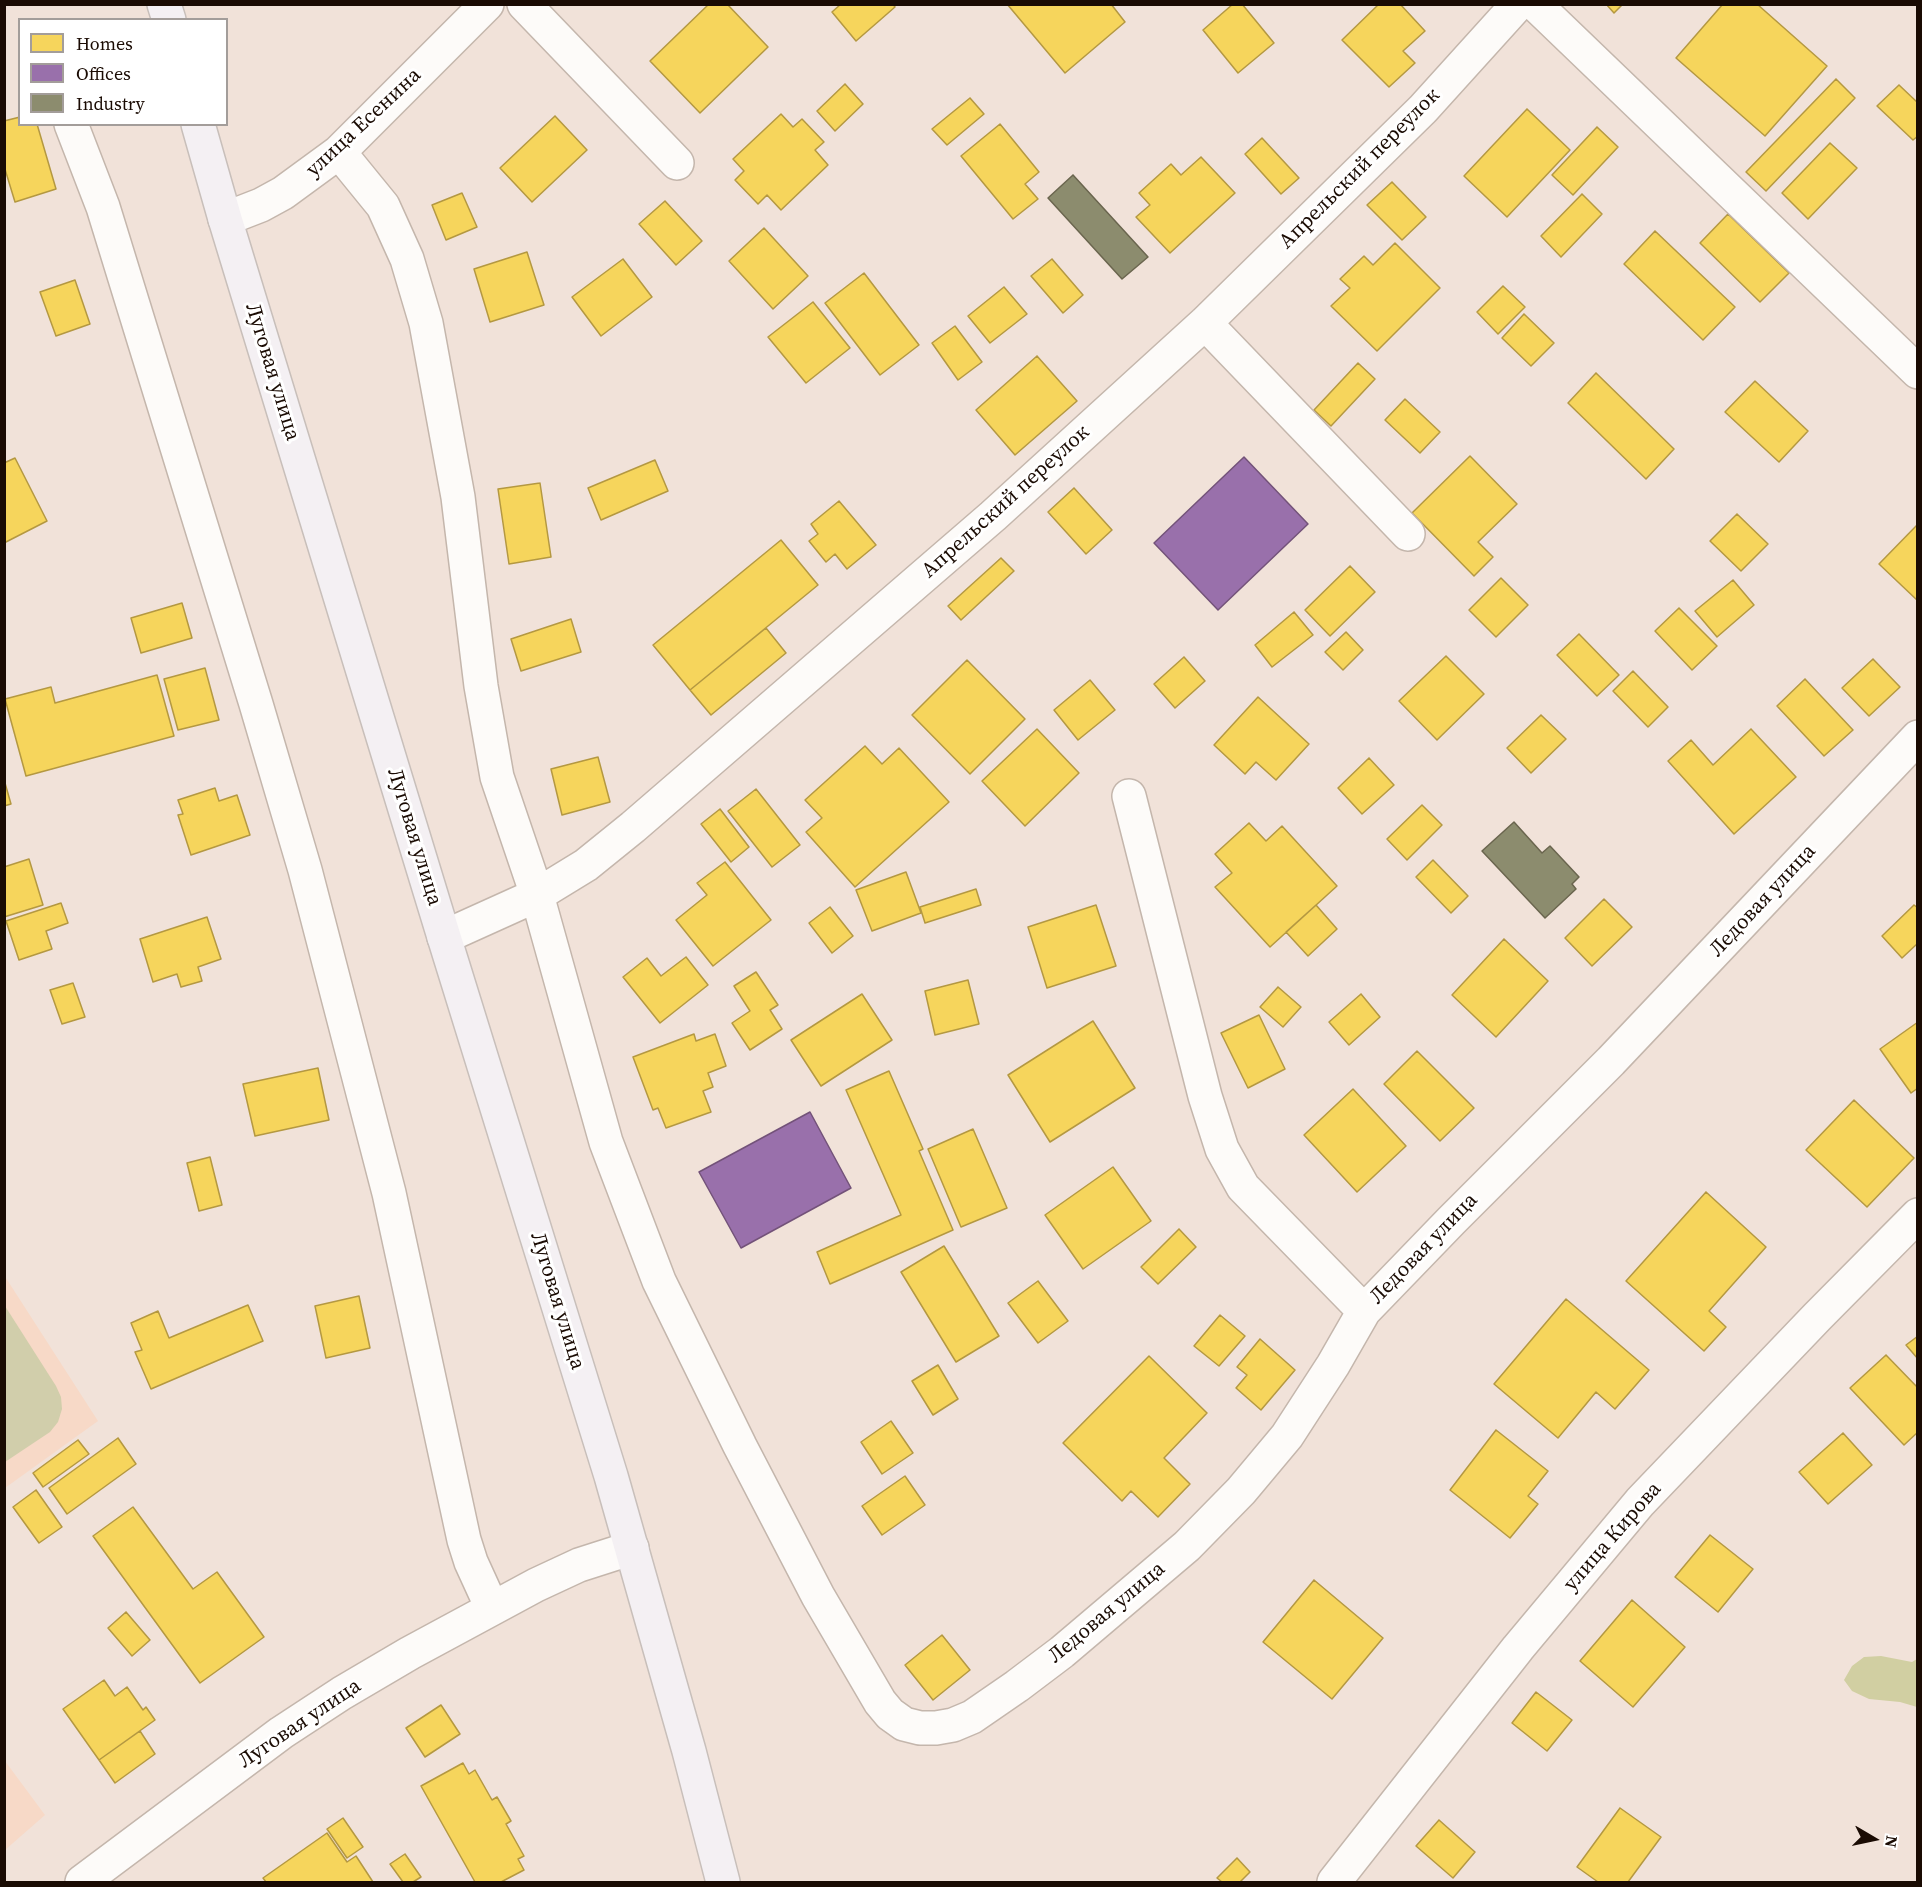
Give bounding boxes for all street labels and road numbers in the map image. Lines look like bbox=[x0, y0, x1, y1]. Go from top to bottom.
street label: улица Есенина bbox=[301, 63, 427, 183]
street label: Апрельский переулок bbox=[1274, 83, 1446, 255]
street label: Луговая улица bbox=[239, 300, 305, 444]
street label: Апрельский переулок bbox=[917, 420, 1095, 584]
street label: Луговая улица bbox=[381, 765, 447, 909]
street label: Ледовая улица bbox=[1704, 840, 1822, 962]
street label: Ледовая улица bbox=[1365, 1188, 1483, 1310]
street label: Луговая улица bbox=[524, 1229, 590, 1373]
street label: улица Кирова bbox=[1559, 1477, 1667, 1597]
street label: Ледовая улица bbox=[1044, 1557, 1170, 1669]
street label: Луговая улица bbox=[234, 1674, 366, 1774]

